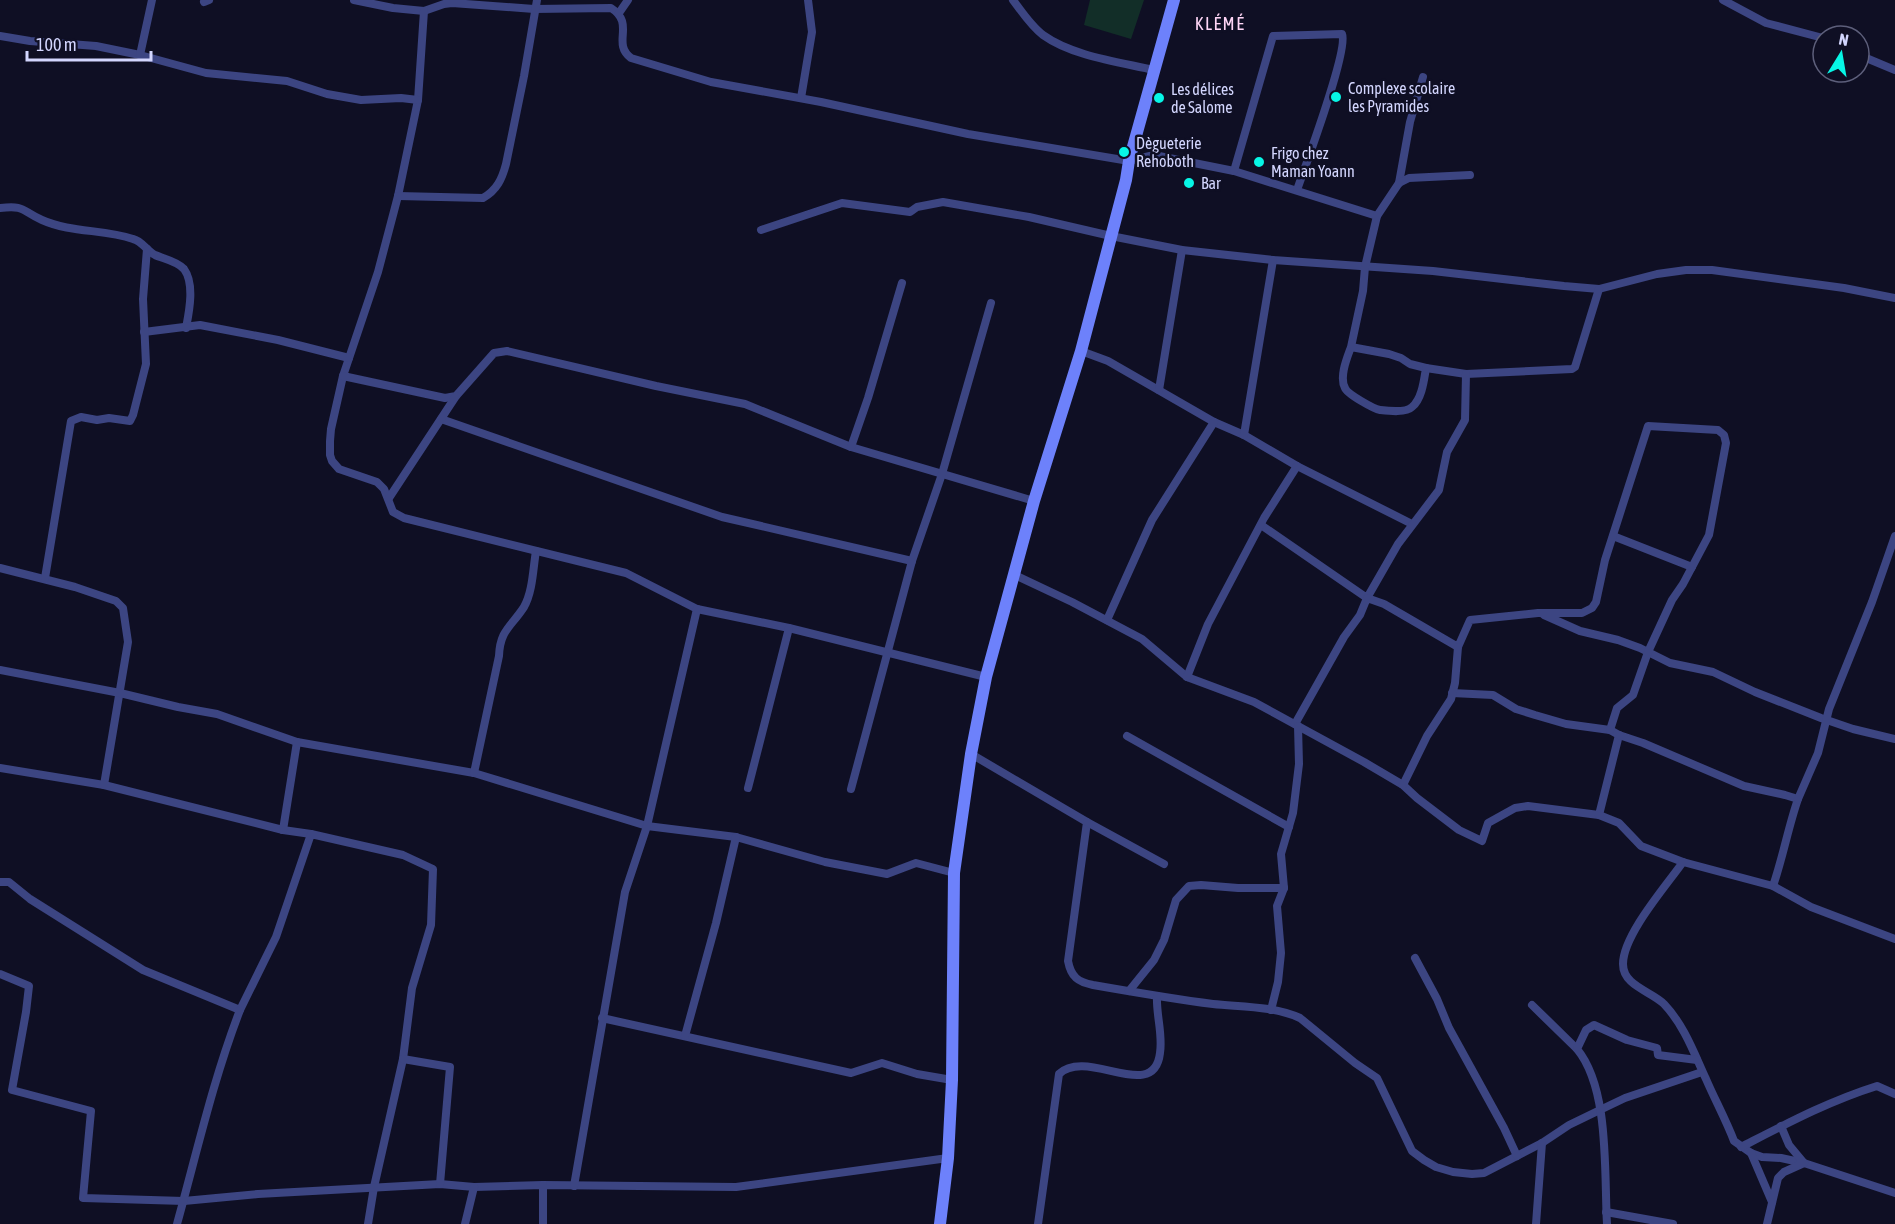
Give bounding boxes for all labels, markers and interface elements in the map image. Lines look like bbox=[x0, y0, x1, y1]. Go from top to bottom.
district label: KLÉMÉ bbox=[1195, 13, 1245, 34]
scale bar bbox=[27, 24, 152, 62]
north arrow bbox=[1811, 24, 1871, 84]
text: N bbox=[1838, 30, 1850, 49]
text: 100 m bbox=[36, 34, 77, 55]
place label: Complexe scolaire les Pyramides bbox=[1348, 79, 1455, 116]
place label: Les délices de Salome bbox=[1171, 80, 1234, 116]
marker: Complexe scolaire les Pyramides bbox=[1329, 90, 1343, 104]
marker: Les délices de Salome bbox=[1152, 91, 1166, 105]
place label: Dègueterie Rehoboth bbox=[1136, 134, 1201, 170]
place label: Frigo chez Maman Yoann bbox=[1271, 144, 1355, 180]
marker: Dègueterie Rehoboth bbox=[1117, 145, 1131, 159]
marker: Frigo chez Maman Yoann bbox=[1252, 155, 1266, 169]
place label: Bar bbox=[1201, 174, 1221, 192]
marker: Bar bbox=[1182, 176, 1196, 190]

